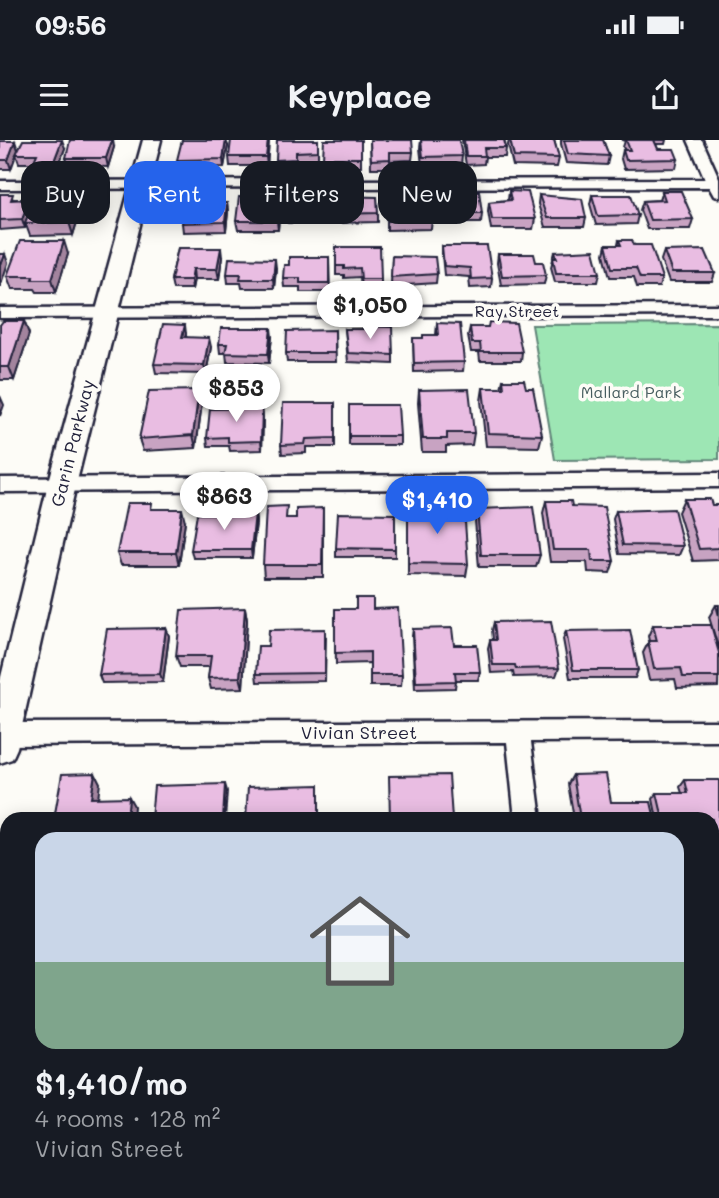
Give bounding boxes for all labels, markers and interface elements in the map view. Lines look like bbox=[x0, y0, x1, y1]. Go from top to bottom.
text: 09:56 bbox=[35, 8, 107, 42]
text: Keyplace bbox=[287, 74, 432, 116]
icon: menu bbox=[35, 76, 73, 114]
icon: share bbox=[646, 76, 684, 114]
chip: Buy bbox=[21, 161, 110, 224]
chip: Rent bbox=[124, 161, 226, 224]
chip: Filters bbox=[240, 161, 364, 224]
chip: New bbox=[378, 161, 477, 224]
pin: $1,050 bbox=[313, 282, 427, 341]
text: $1,050 bbox=[333, 289, 407, 319]
street label: Ray Street bbox=[475, 300, 559, 321]
pin: $853 bbox=[195, 364, 277, 424]
text: $853 bbox=[208, 372, 264, 402]
street label: Garin Parkway bbox=[45, 377, 99, 509]
park label: Mallard Park bbox=[581, 381, 681, 402]
pin: $863 bbox=[183, 472, 265, 532]
pin: $1,410 bbox=[380, 476, 494, 536]
text: $863 bbox=[196, 480, 252, 510]
text: $1,410 bbox=[401, 484, 473, 514]
street label: Vivian Street bbox=[301, 720, 417, 744]
icon: home bbox=[297, 878, 423, 1004]
text: $1,410/mo bbox=[35, 1063, 187, 1103]
text: 4 rooms · 128 m² bbox=[35, 1103, 220, 1133]
text: Vivian Street bbox=[35, 1133, 184, 1163]

